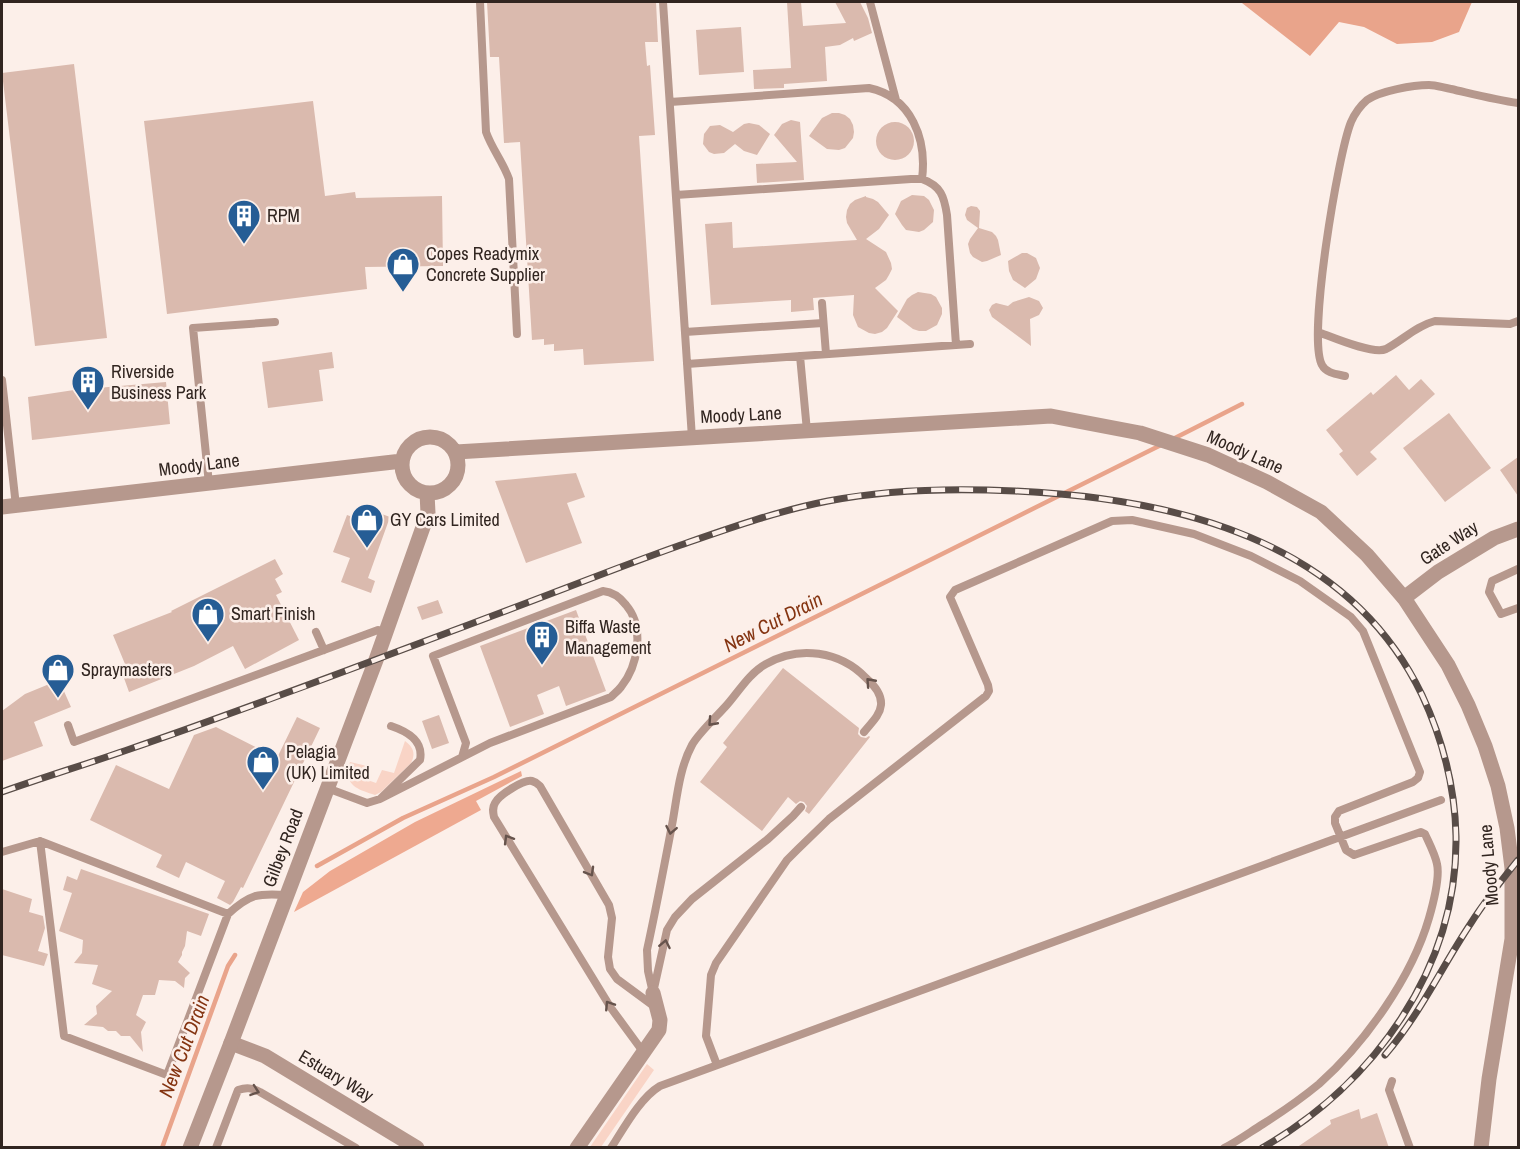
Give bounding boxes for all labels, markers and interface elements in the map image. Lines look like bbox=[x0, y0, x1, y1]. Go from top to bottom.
building icon: RPM bbox=[226, 198, 262, 245]
place label: RPM bbox=[267, 203, 300, 228]
place label: Copes Readymix Concrete Supplier bbox=[426, 241, 545, 287]
shop icon: Copes Readymix Concrete Supplier bbox=[385, 246, 421, 293]
place label: Riverside Business Park bbox=[111, 359, 207, 405]
building icon: Riverside Business Park bbox=[70, 364, 106, 411]
street label: Moody Lane bbox=[700, 400, 782, 429]
street label: Moody Lane bbox=[1203, 424, 1287, 479]
street label: Moody Lane bbox=[157, 447, 241, 482]
shop icon: GY Cars Limited bbox=[349, 502, 385, 549]
place label: GY Cars Limited bbox=[390, 507, 500, 532]
street label: Gate Way bbox=[1415, 514, 1483, 571]
water label: New Cut Drain bbox=[719, 585, 827, 658]
shop icon: Smart Finish bbox=[190, 596, 226, 643]
place label: Smart Finish bbox=[231, 601, 316, 626]
place label: Biffa Waste Management bbox=[565, 614, 651, 660]
building icon: Biffa Waste Management bbox=[524, 619, 560, 666]
shop icon: Spraymasters bbox=[40, 652, 76, 699]
place label: Spraymasters bbox=[81, 657, 172, 682]
one-way arrow bbox=[866, 679, 877, 689]
one-way arrow bbox=[708, 715, 719, 726]
place label: Pelagia (UK) Limited bbox=[286, 739, 370, 785]
shop icon: Pelagia (UK) Limited bbox=[245, 744, 281, 791]
street label: Gilbey Road bbox=[256, 805, 309, 891]
street label: Moody Lane bbox=[1473, 823, 1504, 907]
one-way arrow bbox=[665, 824, 678, 834]
one-way arrow bbox=[503, 835, 515, 845]
one-way arrow bbox=[583, 866, 595, 876]
one-way arrow bbox=[658, 940, 671, 950]
water label: New Cut Drain bbox=[152, 991, 215, 1101]
one-way arrow bbox=[606, 1001, 617, 1012]
street label: Estuary Way bbox=[294, 1043, 379, 1108]
one-way arrow bbox=[249, 1084, 259, 1097]

